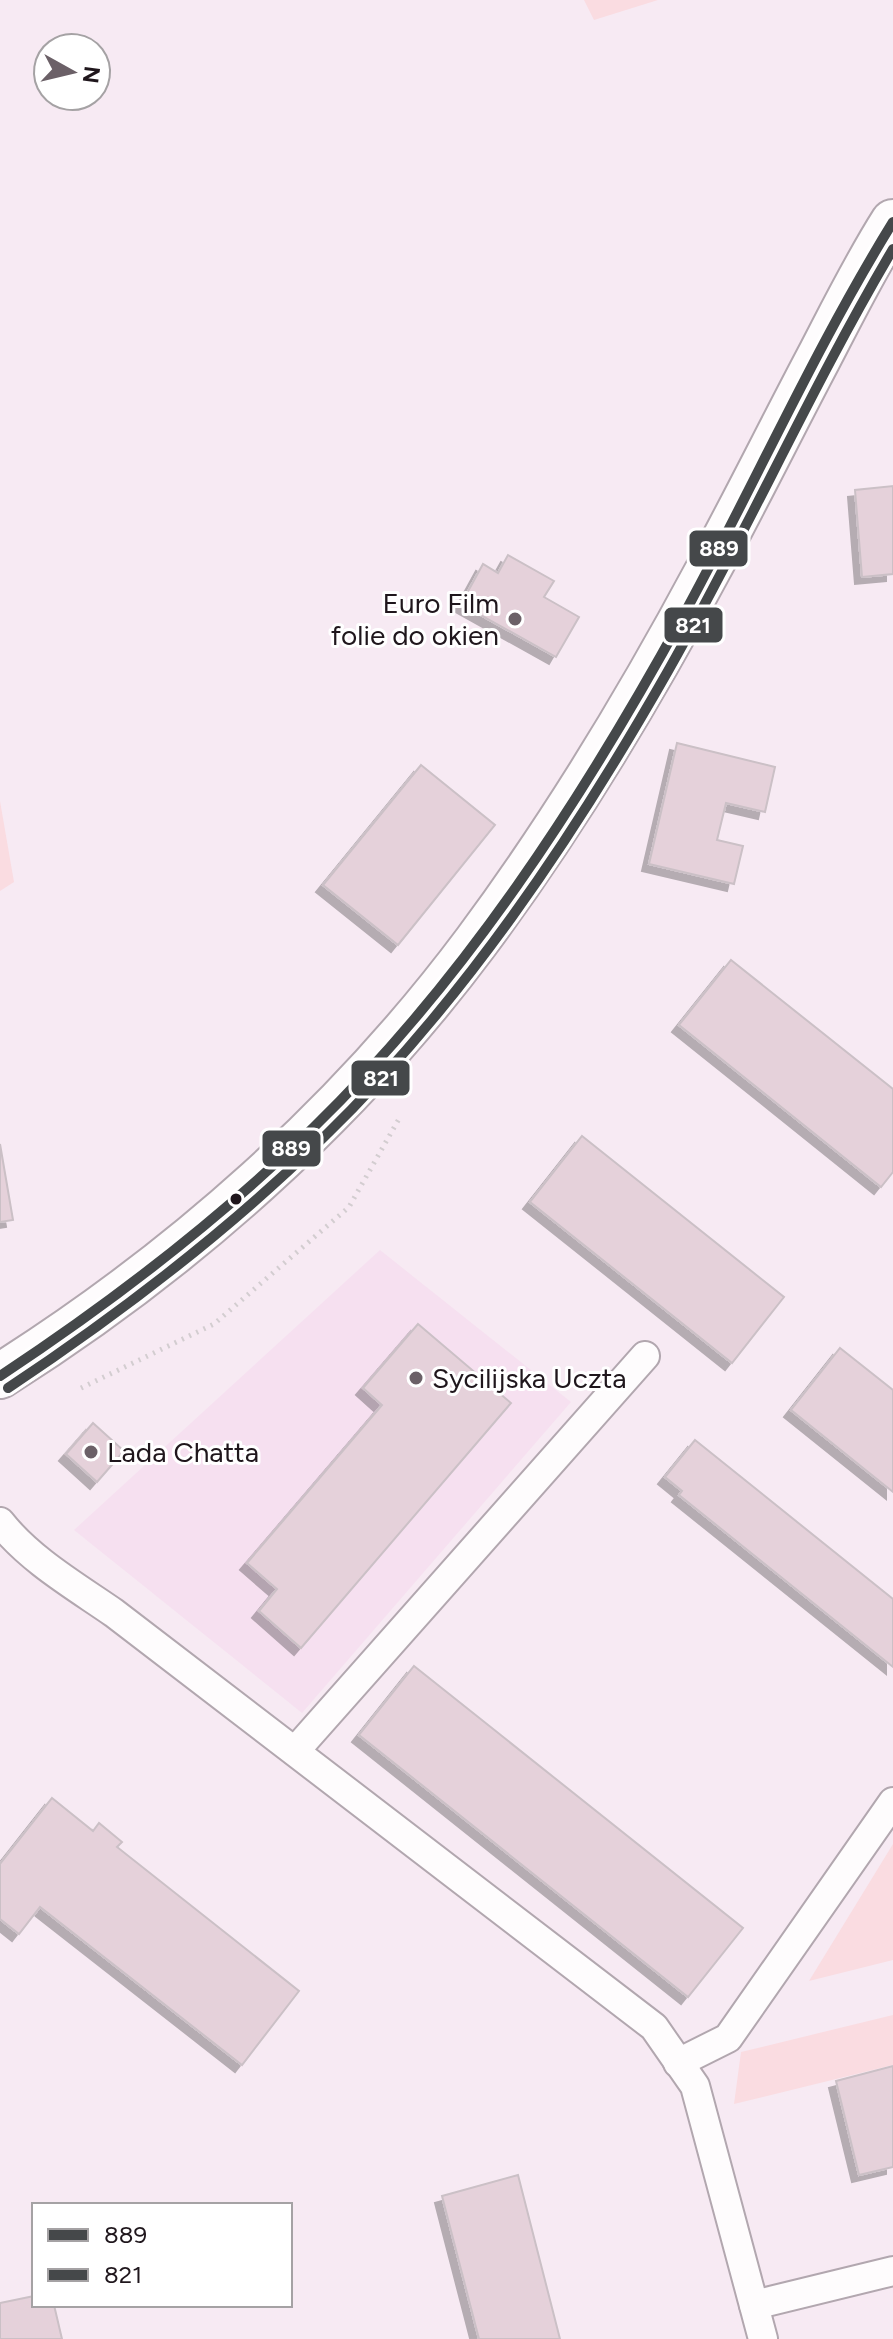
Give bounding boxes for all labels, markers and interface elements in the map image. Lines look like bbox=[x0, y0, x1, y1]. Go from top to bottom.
north arrow bbox=[32, 32, 112, 112]
text: N bbox=[77, 64, 106, 85]
line badge: 889 bbox=[688, 529, 749, 568]
text: 889 bbox=[699, 535, 739, 562]
place label: Euro Film folie do okien bbox=[331, 586, 499, 652]
line badge: 821 bbox=[663, 606, 724, 644]
marker: Euro Film folie do okien bbox=[506, 610, 524, 628]
text: 821 bbox=[675, 612, 711, 639]
line badge: 821 bbox=[350, 1059, 411, 1097]
text: 821 bbox=[363, 1065, 399, 1092]
line badge: 889 bbox=[261, 1129, 322, 1168]
text: 889 bbox=[271, 1135, 311, 1162]
unlabelled marker bbox=[228, 1191, 244, 1207]
place label: Sycilijska Uczta bbox=[432, 1361, 626, 1395]
marker: Sycilijska Uczta bbox=[407, 1369, 425, 1387]
place label: Lada Chatta bbox=[107, 1435, 259, 1469]
marker: Lada Chatta bbox=[82, 1443, 100, 1461]
legend bbox=[32, 2203, 292, 2307]
text: 889 bbox=[104, 2220, 147, 2249]
text: 821 bbox=[104, 2260, 142, 2289]

